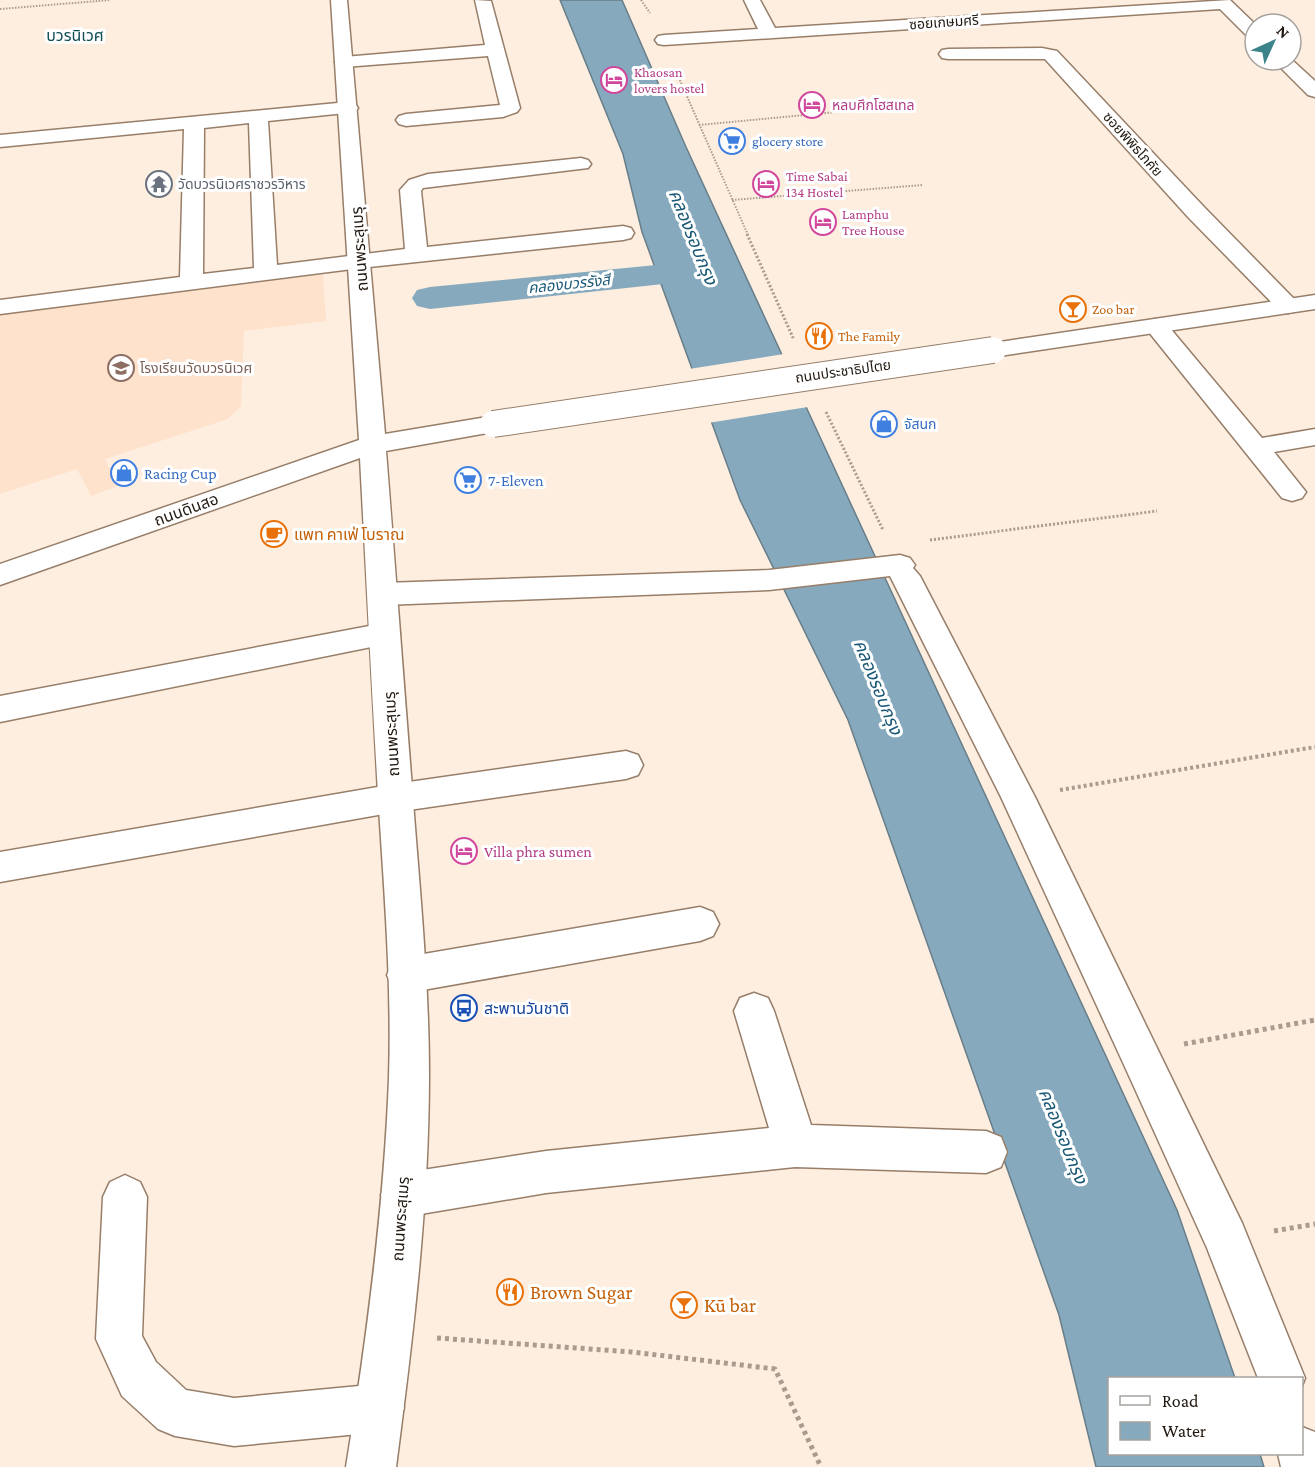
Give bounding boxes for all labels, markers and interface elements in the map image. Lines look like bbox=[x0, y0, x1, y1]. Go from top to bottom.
street label: ซอยเกษมศรี bbox=[909, 12, 980, 32]
north arrow bbox=[1243, 12, 1303, 72]
text: N bbox=[1273, 22, 1293, 42]
district label: บวรนิเวศ bbox=[46, 27, 104, 44]
place label: Khaosan lovers hostel bbox=[634, 64, 705, 96]
hotel icon: Khaosan lovers hostel bbox=[599, 65, 629, 95]
hotel icon: หลบศึกโฮสเทล bbox=[797, 90, 827, 120]
place label: หลบศึกโฮสเทล bbox=[832, 97, 915, 113]
street label: ซอยพิพิธโภคัย bbox=[1100, 109, 1166, 179]
supermarket icon: glocery store bbox=[717, 126, 747, 156]
place label: glocery store bbox=[752, 133, 823, 149]
place label: Time Sabai 134 Hostel bbox=[786, 168, 848, 200]
temple icon: วัดบวรนิเวศราชวรวิหาร bbox=[144, 169, 174, 199]
hotel icon: Time Sabai 134 Hostel bbox=[751, 169, 781, 199]
place label: วัดบวรนิเวศราชวรวิหาร bbox=[178, 176, 306, 192]
water label: คลองรอบกรุง bbox=[664, 187, 722, 289]
street label: ถนนพระสุเมรุ bbox=[348, 206, 372, 292]
place label: Lamphu Tree House bbox=[842, 206, 904, 238]
hotel icon: Lamphu Tree House bbox=[808, 207, 838, 237]
water label: คลองบวรรังสี bbox=[527, 271, 613, 296]
bar icon: Zoo bar bbox=[1058, 294, 1088, 324]
place label: Zoo bar bbox=[1092, 301, 1134, 317]
restaurant icon: The Family bbox=[804, 321, 834, 351]
place label: The Family bbox=[838, 328, 901, 344]
school or university icon: โรงเรียนวัดบวรนิเวศ bbox=[106, 353, 136, 383]
street label: ถนนประชาธิปไตย bbox=[794, 356, 892, 386]
place label: โรงเรียนวัดบวรนิเวศ bbox=[140, 360, 252, 376]
shop icon: จัสนก bbox=[869, 409, 899, 439]
place label: จัสนก bbox=[904, 416, 936, 432]
shop icon: Racing Cup bbox=[109, 458, 139, 488]
place label: Racing Cup bbox=[144, 465, 217, 483]
supermarket icon: 7-Eleven bbox=[453, 465, 483, 495]
place label: 7-Eleven bbox=[488, 472, 544, 489]
street label: ถนนดินสอ bbox=[152, 490, 221, 529]
cafe icon: แพท คาเฟ่ โบราณ bbox=[259, 519, 289, 549]
place label: แพท คาเฟ่ โบราณ bbox=[294, 526, 405, 543]
water label: คลองรอบกรุง bbox=[849, 637, 907, 739]
street label: ถนนพระสุเมรุ bbox=[381, 691, 403, 777]
hotel icon: Villa phra sumen bbox=[449, 836, 479, 866]
place label: Villa phra sumen bbox=[484, 843, 592, 861]
bus stop icon: สะพานวันชาติ bbox=[449, 993, 479, 1023]
place label: สะพานวันชาติ bbox=[484, 1000, 569, 1017]
water label: คลองรอบกรุง bbox=[1034, 1086, 1092, 1188]
street label: ถนนพระสุเมรุ bbox=[389, 1176, 413, 1262]
restaurant icon: Brown Sugar bbox=[495, 1277, 525, 1307]
place label: Brown Sugar bbox=[530, 1281, 633, 1304]
bar icon: Kū bar bbox=[669, 1290, 699, 1320]
place label: Kū bar bbox=[704, 1294, 756, 1316]
legend bbox=[1108, 1377, 1303, 1455]
text: Road bbox=[1162, 1391, 1199, 1411]
text: Water bbox=[1162, 1421, 1207, 1441]

